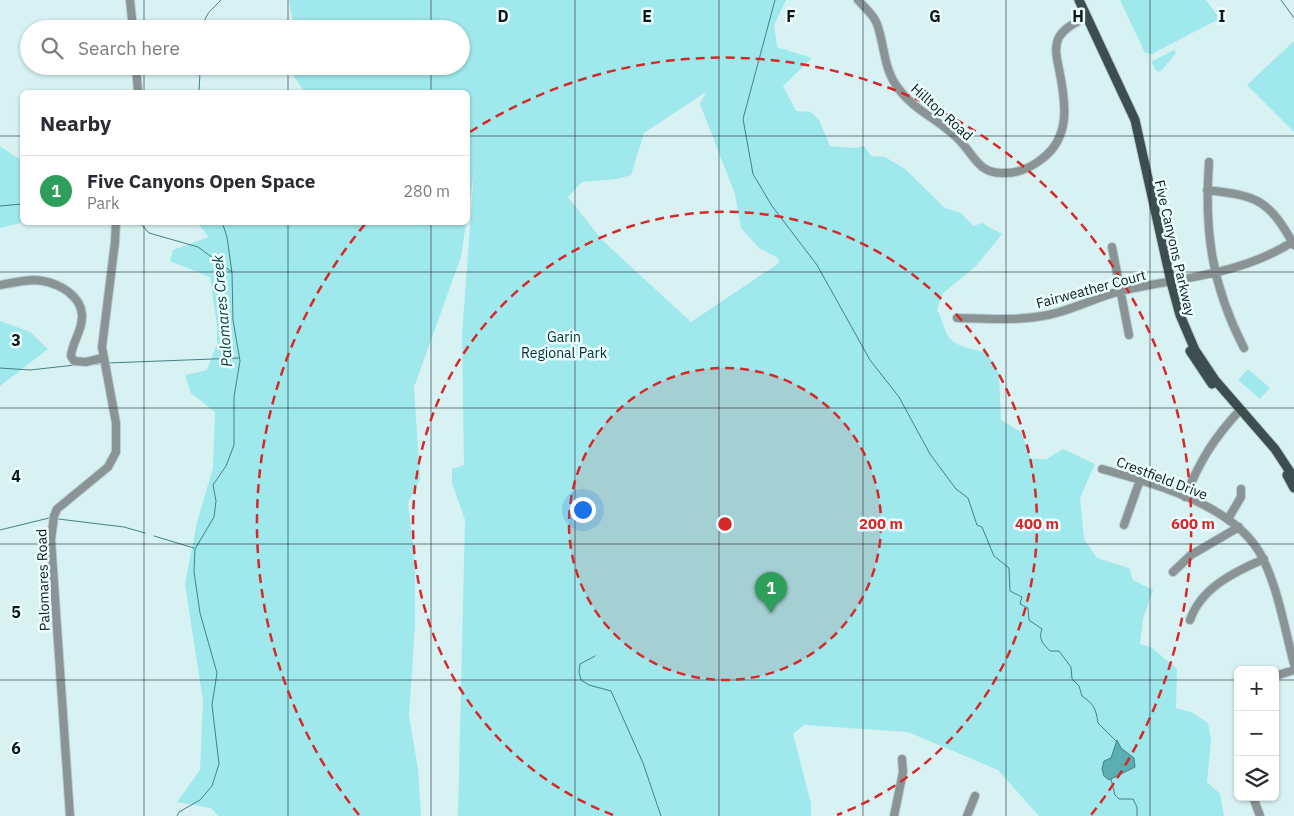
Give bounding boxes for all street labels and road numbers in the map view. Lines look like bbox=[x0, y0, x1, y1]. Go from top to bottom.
street label: Hilltop Road bbox=[907, 79, 977, 145]
street label: Five Canyons Parkway bbox=[1151, 178, 1199, 318]
street label: Fairweather Court bbox=[1034, 266, 1148, 312]
street label: Crestfield Drive bbox=[1114, 452, 1210, 504]
street label: Palomares Road bbox=[32, 529, 54, 631]

